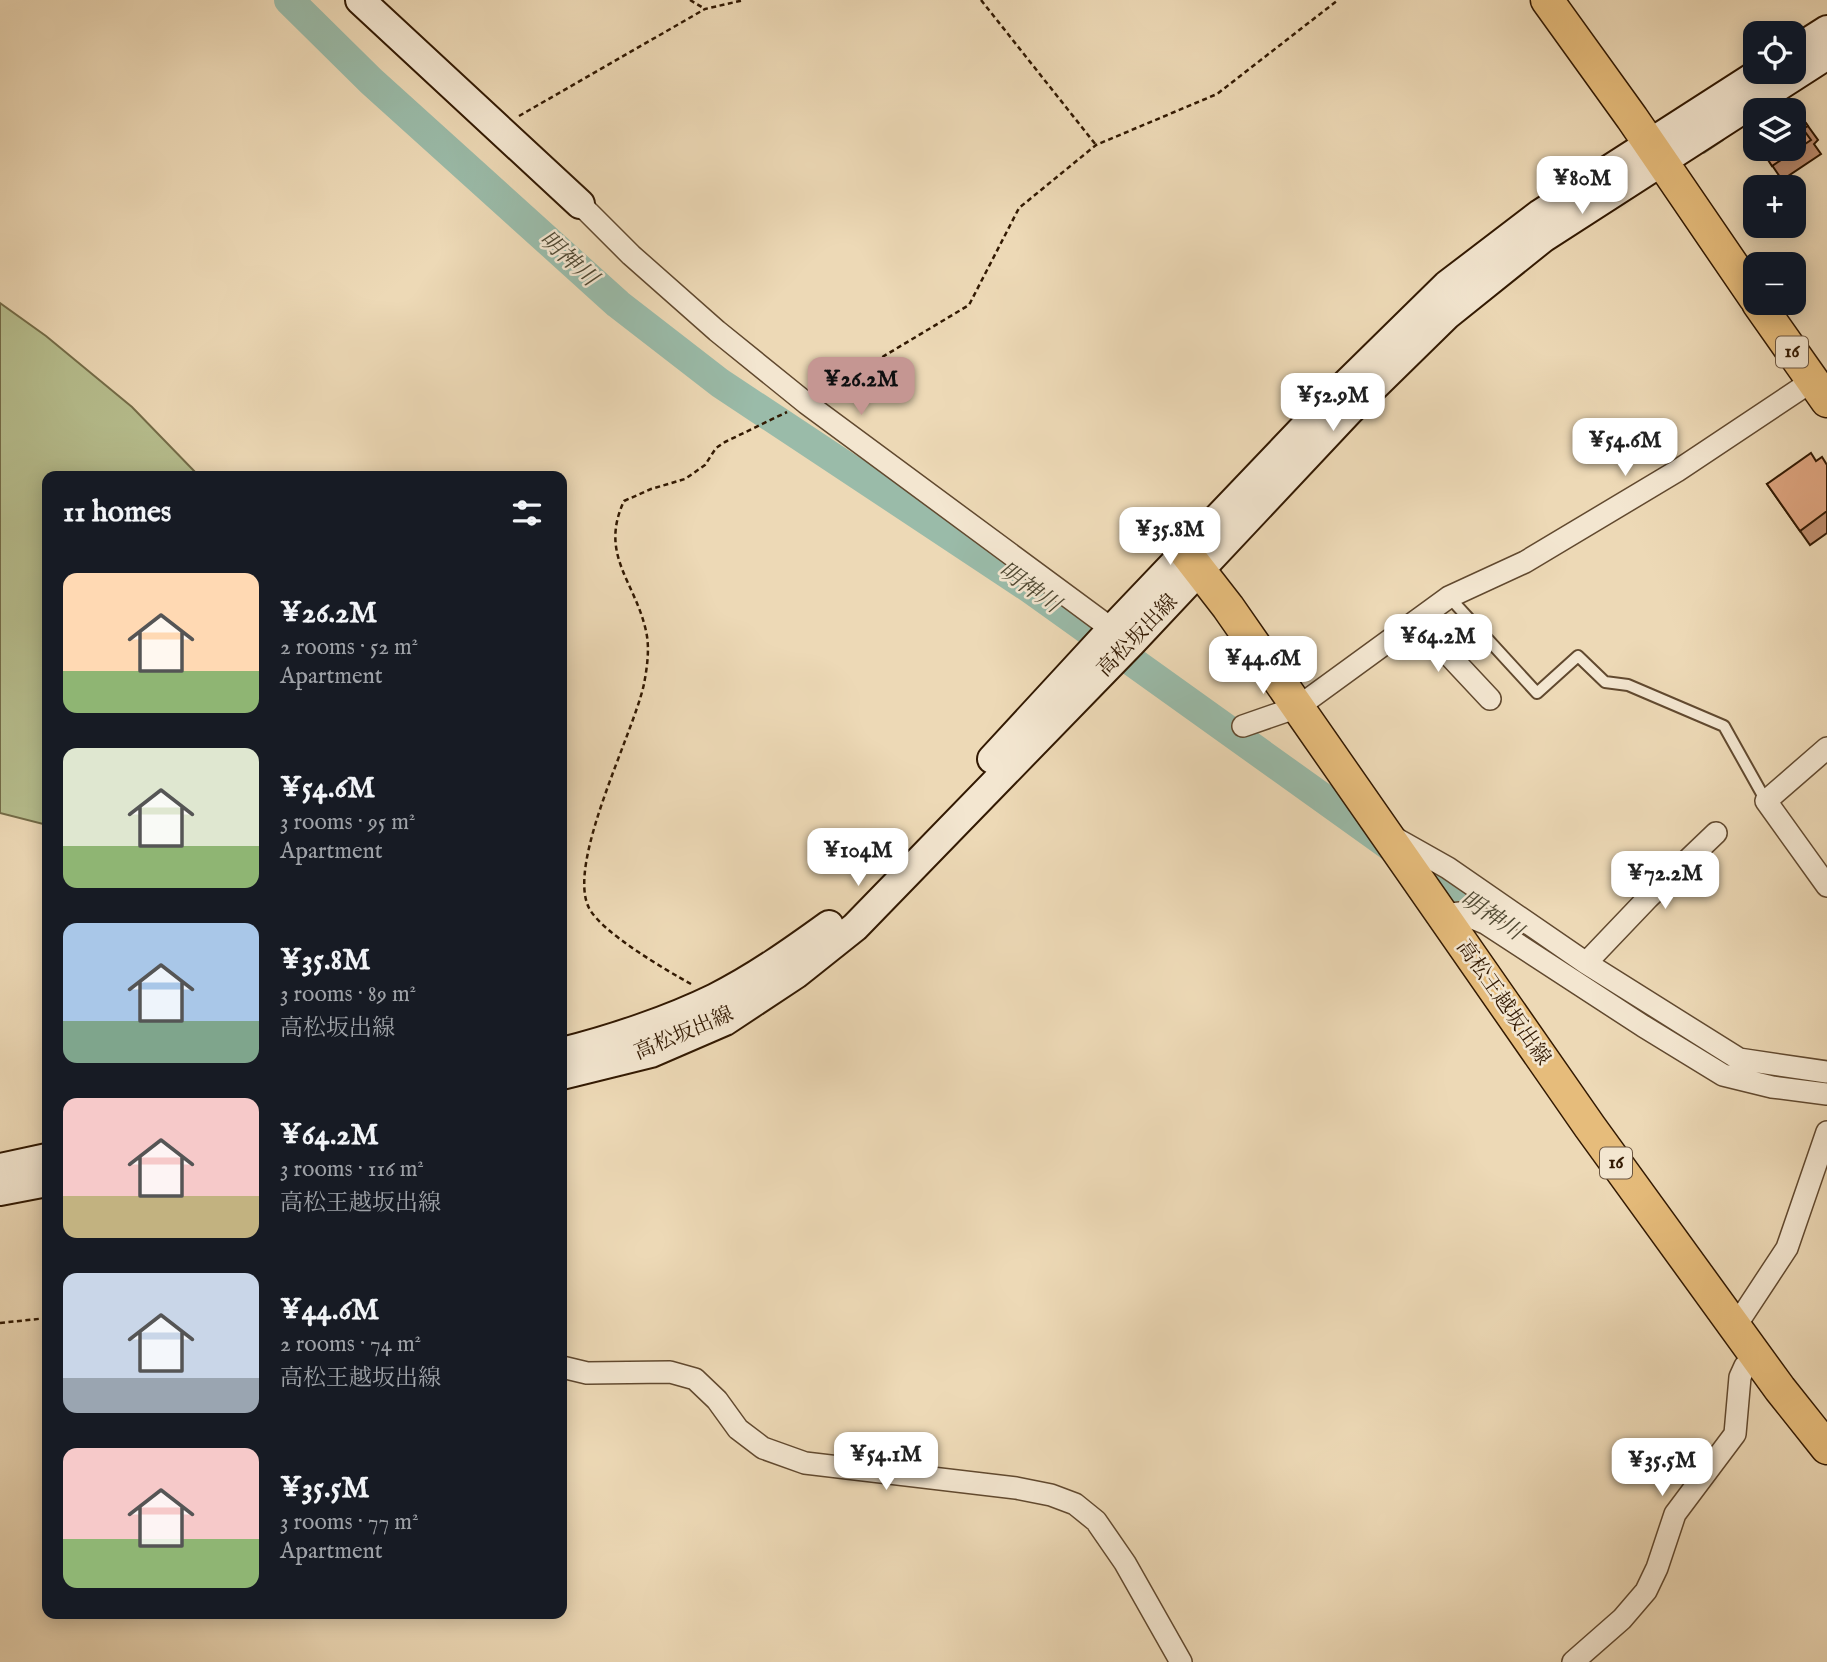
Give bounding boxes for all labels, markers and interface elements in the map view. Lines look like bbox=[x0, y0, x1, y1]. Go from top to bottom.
map controls bbox=[1743, 21, 1806, 315]
button: locate bbox=[1743, 21, 1806, 84]
button: layers bbox=[1743, 98, 1806, 161]
pin: ¥80M bbox=[1541, 156, 1623, 216]
text: ¥80M bbox=[1553, 164, 1611, 193]
button: + bbox=[1743, 175, 1806, 238]
water label: 明神川 bbox=[533, 225, 606, 295]
button: − bbox=[1743, 252, 1806, 315]
road number: 16 bbox=[1776, 336, 1808, 368]
pin: ¥26.2M bbox=[804, 358, 918, 417]
text: ¥26.2M bbox=[824, 365, 898, 394]
pin: ¥52.9M bbox=[1276, 374, 1390, 433]
text: ¥52.9M bbox=[1297, 381, 1369, 410]
pin: ¥54.6M bbox=[1568, 419, 1682, 478]
text: ¥54.6M bbox=[1588, 426, 1662, 455]
text: 11 homes bbox=[63, 494, 171, 532]
icon: filters bbox=[508, 494, 546, 532]
pin: ¥35.8M bbox=[1113, 508, 1227, 567]
text: ¥35.8M bbox=[1135, 515, 1205, 544]
water label: 明神川 bbox=[992, 556, 1068, 621]
street label: 高松坂出線 bbox=[1092, 589, 1184, 683]
text: ¥26.2M bbox=[280, 595, 377, 633]
icon: home bbox=[119, 601, 203, 685]
pin: ¥64.2M bbox=[1381, 614, 1495, 674]
text: ¥64.2M bbox=[1400, 622, 1476, 651]
text: 2 rooms · 52 m² bbox=[280, 633, 418, 662]
pin: ¥44.6M bbox=[1206, 636, 1320, 696]
text: ¥44.6M bbox=[1225, 644, 1301, 673]
text: Apartment bbox=[280, 662, 383, 691]
text: ¥54.6M bbox=[280, 770, 375, 808]
icon: home bbox=[119, 776, 203, 860]
text: 3 rooms · 95 m² bbox=[280, 808, 415, 837]
pin: ¥104M bbox=[809, 828, 907, 888]
text: ¥104M bbox=[823, 836, 893, 865]
text: Apartment bbox=[280, 837, 383, 866]
pin: ¥72.2M bbox=[1608, 852, 1722, 911]
text: ¥72.2M bbox=[1627, 859, 1703, 888]
water label: 明神川 bbox=[1454, 885, 1530, 949]
street label: 高松王越坂出線 bbox=[1450, 935, 1556, 1071]
text: ¥35.8M bbox=[280, 942, 370, 980]
icon: home bbox=[119, 951, 203, 1035]
text: 3 rooms · 89 m² bbox=[280, 980, 416, 1009]
street label: 高松坂出線 bbox=[630, 1001, 738, 1067]
text: 高松坂出線 bbox=[280, 1014, 395, 1043]
text: ¥64.2M bbox=[280, 1117, 379, 1155]
icon: home bbox=[119, 1126, 203, 1210]
road number: 16 bbox=[1600, 1148, 1632, 1178]
text: 3 rooms · 116 m² bbox=[280, 1155, 424, 1184]
text: 高松王越坂出線 bbox=[280, 1189, 441, 1218]
text: ¥44.6M bbox=[280, 1292, 379, 1330]
icon: home bbox=[119, 1301, 203, 1385]
text: 2 rooms · 74 m² bbox=[280, 1330, 421, 1359]
text: 高松王越坂出線 bbox=[280, 1364, 441, 1393]
pin: ¥54.1M bbox=[829, 1432, 943, 1492]
pin: ¥35.5M bbox=[1605, 1438, 1719, 1498]
text: ¥54.1M bbox=[850, 1440, 922, 1469]
text: ¥35.5M bbox=[1628, 1446, 1696, 1475]
text: ¥35.5M bbox=[280, 1470, 369, 1508]
icon: home bbox=[119, 1476, 203, 1560]
text: 3 rooms · 77 m² bbox=[280, 1508, 419, 1537]
text: Apartment bbox=[280, 1537, 383, 1566]

